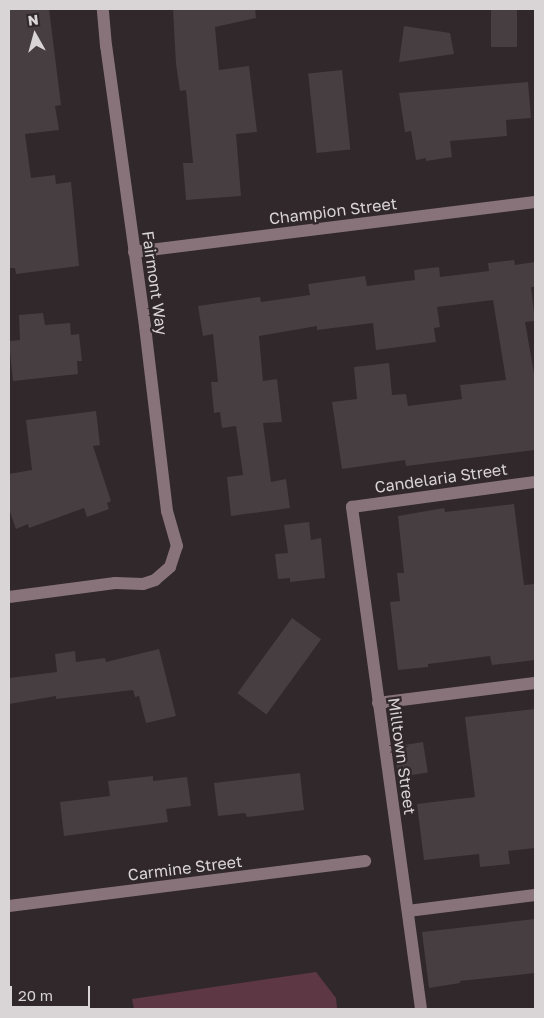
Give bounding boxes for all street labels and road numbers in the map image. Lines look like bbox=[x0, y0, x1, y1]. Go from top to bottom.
street label: Champion Street bbox=[268, 194, 398, 228]
street label: Fairmont Way bbox=[138, 230, 172, 336]
street label: Candelaria Street bbox=[373, 459, 509, 497]
street label: Milltown Street bbox=[384, 696, 420, 816]
street label: Carmine Street bbox=[127, 851, 243, 885]

